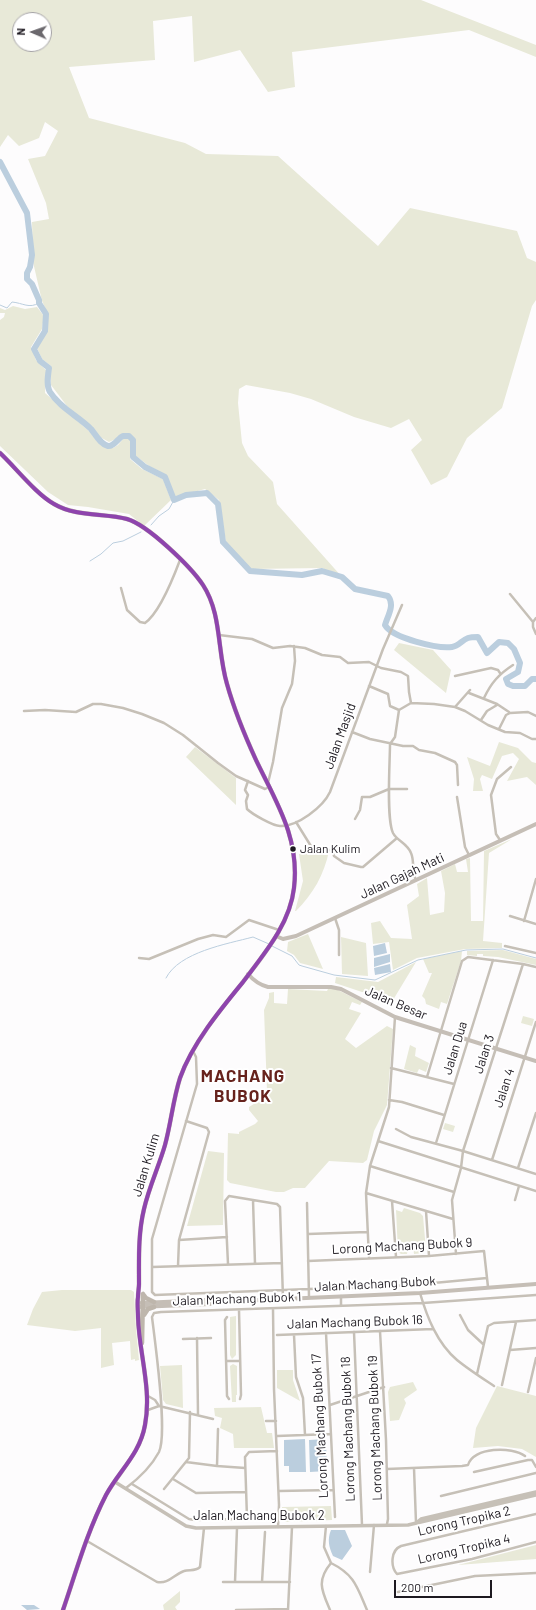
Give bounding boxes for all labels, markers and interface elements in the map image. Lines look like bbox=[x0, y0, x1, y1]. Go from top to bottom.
north arrow bbox=[12, 12, 52, 52]
text: N bbox=[14, 28, 27, 35]
street label: Jalan Masjid bbox=[321, 701, 359, 771]
place label: Jalan Kulim bbox=[300, 842, 360, 856]
marker: Jalan Kulim bbox=[288, 844, 298, 854]
street label: Jalan Gajah Mati bbox=[357, 850, 447, 902]
street label: Jalan Besar bbox=[363, 983, 429, 1023]
street label: Jalan Dua bbox=[440, 1019, 470, 1077]
street label: Jalan 3 bbox=[470, 1033, 498, 1075]
district label: MACHANG BUBOK bbox=[201, 1066, 285, 1106]
street label: Jalan 4 bbox=[490, 1066, 518, 1110]
street label: Jalan Kulim bbox=[129, 1131, 163, 1199]
street label: Lorong Machang Bubok 9 bbox=[331, 1235, 473, 1257]
street label: Jalan Machang Bubok bbox=[314, 1273, 436, 1295]
street label: Jalan Machang Bubok 1 bbox=[172, 1289, 302, 1309]
street label: Jalan Machang Bubok 16 bbox=[287, 1312, 423, 1332]
street label: Lorong Machang Bubok 17 bbox=[308, 1353, 332, 1499]
street label: Lorong Machang Bubok 19 bbox=[365, 1355, 385, 1501]
street label: Lorong Machang Bubok 18 bbox=[338, 1356, 358, 1502]
street label: Lorong Tropika 2 bbox=[416, 1503, 512, 1539]
street label: Jalan Machang Bubok 2 bbox=[193, 1508, 325, 1524]
street label: Lorong Tropika 4 bbox=[416, 1531, 512, 1567]
scale bar bbox=[396, 1572, 494, 1598]
text: 200 m bbox=[401, 1580, 433, 1594]

